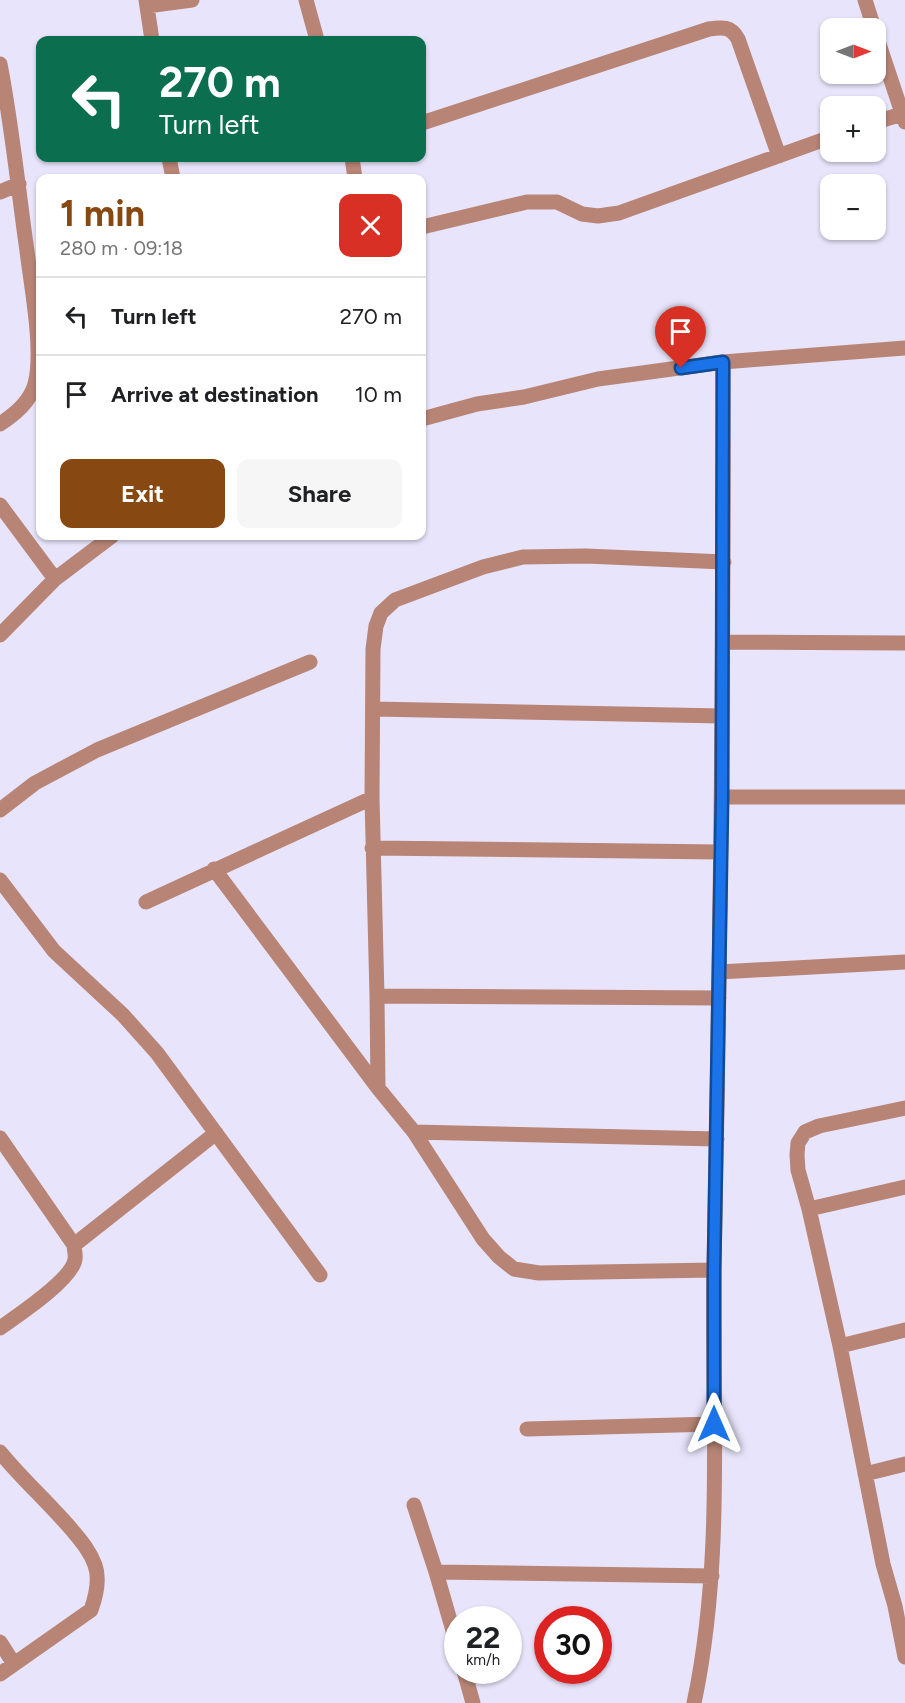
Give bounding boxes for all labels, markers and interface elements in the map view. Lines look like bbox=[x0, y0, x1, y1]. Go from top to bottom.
north arrow bbox=[820, 18, 886, 84]
map controls bbox=[820, 18, 886, 240]
text: 270 m bbox=[159, 57, 281, 108]
icon: left bbox=[60, 60, 138, 138]
button: + bbox=[820, 96, 886, 162]
text: Turn left bbox=[159, 108, 259, 141]
button: − bbox=[820, 174, 886, 240]
text: 1 min bbox=[60, 192, 145, 235]
button: close bbox=[339, 194, 402, 257]
text: 280 m · 09:18 bbox=[60, 236, 183, 260]
icon: left bbox=[60, 300, 93, 333]
text: Turn left bbox=[111, 303, 197, 330]
text: 270 m bbox=[340, 303, 402, 330]
pin bbox=[655, 306, 706, 368]
icon: arrive bbox=[664, 315, 697, 348]
icon: arrive bbox=[60, 378, 93, 411]
text: Arrive at destination bbox=[111, 381, 319, 408]
text: 10 m bbox=[355, 381, 402, 408]
button: Exit bbox=[60, 459, 225, 528]
button: Share bbox=[237, 459, 402, 528]
position arrow bbox=[682, 1392, 746, 1456]
speed limit sign: 30 bbox=[534, 1606, 612, 1684]
text: 22 bbox=[466, 1619, 500, 1656]
text: km/h bbox=[466, 1651, 500, 1669]

